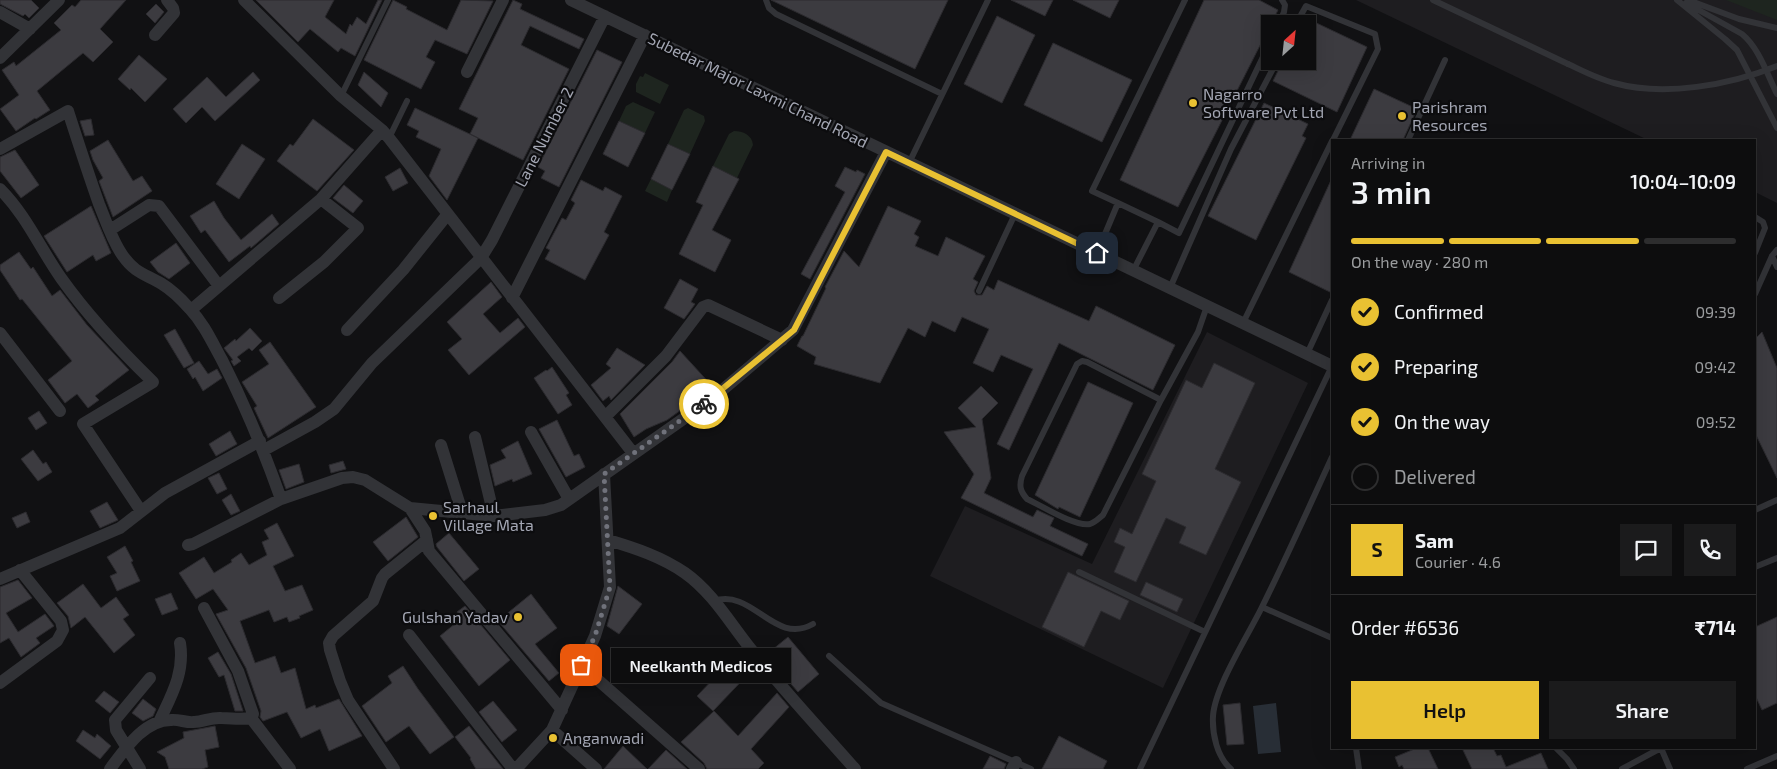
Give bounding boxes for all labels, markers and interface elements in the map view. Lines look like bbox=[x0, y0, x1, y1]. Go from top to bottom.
north arrow bbox=[1261, 15, 1316, 70]
map controls bbox=[1261, 15, 1316, 70]
street label: Subedar Major Laxmi Chand Road bbox=[645, 28, 871, 152]
street label: Lane Number 2 bbox=[510, 84, 577, 190]
place label: Nagarro Software Pvt Ltd bbox=[1203, 84, 1324, 121]
marker: Nagarro Software Pvt Ltd bbox=[1187, 97, 1199, 109]
place label: Parishram Resources bbox=[1412, 97, 1487, 134]
marker: Parishram Resources bbox=[1396, 110, 1408, 122]
text: Arriving in bbox=[1351, 153, 1425, 172]
text: 10:04–10:09 bbox=[1630, 170, 1736, 193]
text: 3 min bbox=[1351, 172, 1432, 210]
pin bbox=[1076, 232, 1118, 274]
icon: home bbox=[1083, 239, 1111, 267]
text: On the way · 280 m bbox=[1351, 252, 1488, 271]
icon: check bbox=[1351, 298, 1379, 326]
text: Confirmed bbox=[1394, 300, 1484, 323]
text: 09:39 bbox=[1695, 302, 1736, 321]
icon: check bbox=[1351, 353, 1379, 381]
text: Preparing bbox=[1394, 355, 1478, 378]
text: 09:42 bbox=[1695, 357, 1736, 376]
courier bbox=[679, 379, 729, 429]
icon: bike bbox=[690, 390, 718, 418]
icon: check bbox=[1351, 408, 1379, 436]
text: On the way bbox=[1394, 410, 1490, 433]
text: 09:52 bbox=[1696, 412, 1736, 431]
text: Delivered bbox=[1394, 465, 1476, 488]
place label: Sarhaul Village Mata bbox=[443, 497, 534, 534]
marker: Sarhaul Village Mata bbox=[427, 510, 439, 522]
button: chat bbox=[1620, 524, 1672, 576]
button: phone bbox=[1684, 524, 1736, 576]
text: Sam bbox=[1415, 529, 1454, 552]
text: S bbox=[1371, 538, 1383, 561]
text: Courier · 4.6 bbox=[1415, 552, 1501, 571]
place label: Gulshan Yadav bbox=[402, 607, 509, 626]
marker: Gulshan Yadav bbox=[512, 611, 524, 623]
text: Order #6536 bbox=[1351, 616, 1459, 639]
text: ₹714 bbox=[1694, 616, 1736, 639]
pin bbox=[560, 644, 602, 686]
callout: Neelkanth Medicos bbox=[611, 648, 791, 682]
icon: bag bbox=[567, 651, 595, 679]
text: Neelkanth Medicos bbox=[630, 656, 772, 675]
button: Help bbox=[1351, 681, 1539, 739]
button: Share bbox=[1549, 681, 1736, 739]
place label: Anganwadi bbox=[563, 728, 644, 747]
marker: Anganwadi bbox=[547, 732, 559, 744]

